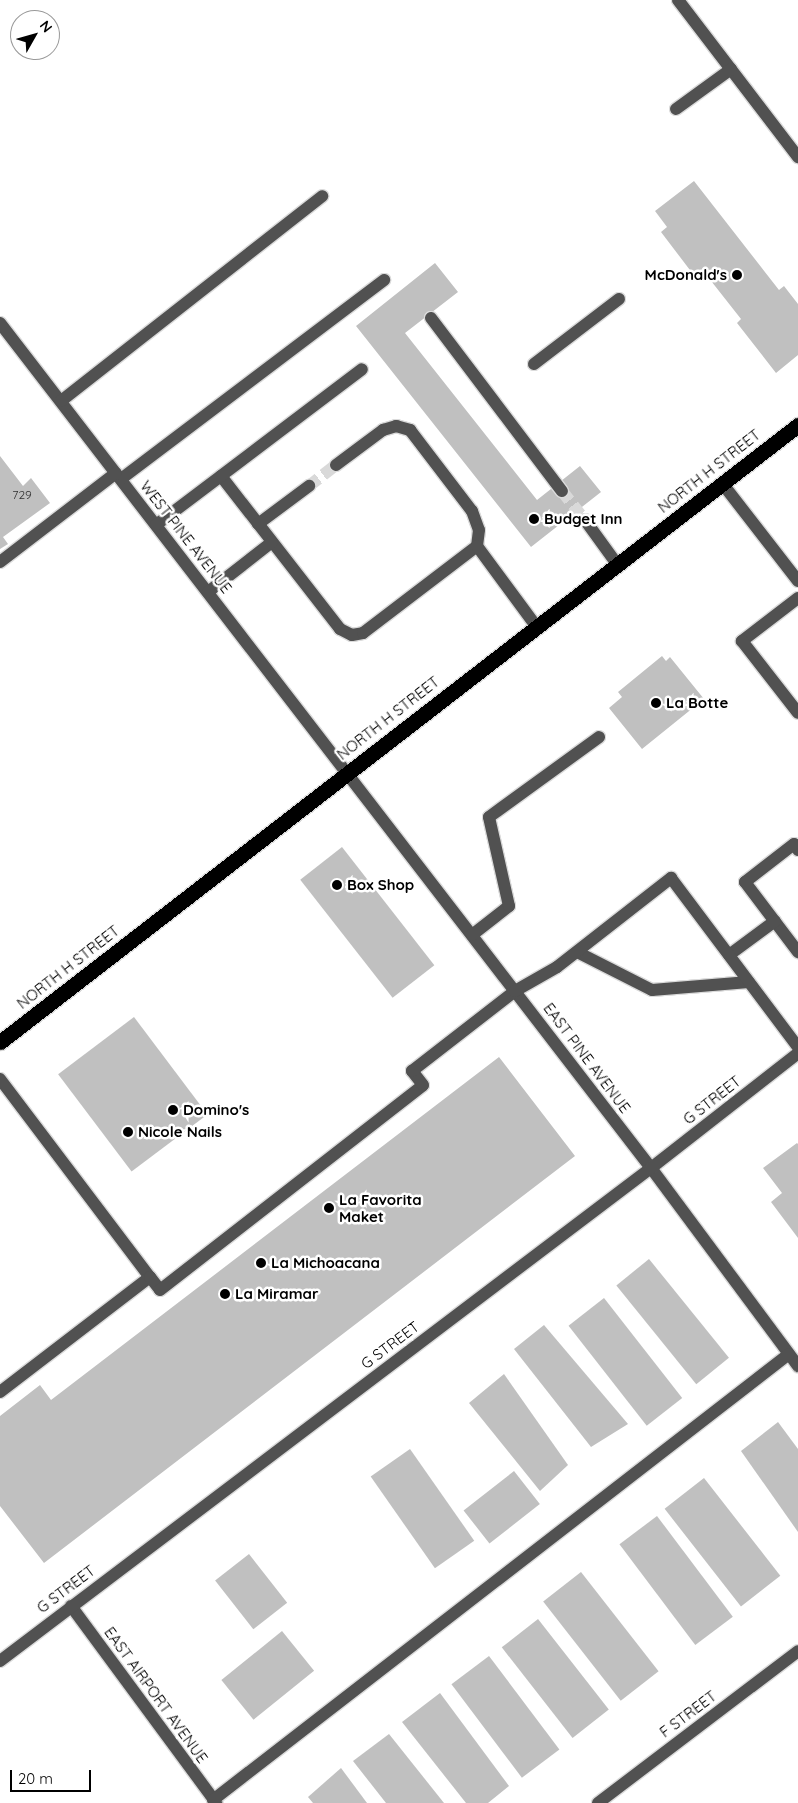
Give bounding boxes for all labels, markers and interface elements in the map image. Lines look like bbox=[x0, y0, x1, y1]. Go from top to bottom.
north arrow bbox=[10, 10, 60, 60]
text: N bbox=[36, 17, 56, 36]
place label: McDonald's bbox=[645, 266, 727, 284]
marker: McDonald's bbox=[731, 269, 743, 281]
street label: NORTH H STREET bbox=[654, 426, 764, 516]
street label: WEST PINE AVENUE bbox=[136, 477, 236, 597]
house number: 729 bbox=[12, 488, 32, 502]
place label: Budget Inn bbox=[544, 510, 623, 528]
marker: Budget Inn bbox=[528, 513, 540, 525]
street label: NORTH H STREET bbox=[333, 673, 443, 763]
place label: La Botte bbox=[666, 694, 728, 712]
marker: La Botte bbox=[650, 697, 662, 709]
place label: Box Shop bbox=[347, 876, 414, 894]
marker: Box Shop bbox=[331, 879, 343, 891]
street label: NORTH H STREET bbox=[13, 922, 123, 1012]
street label: EAST PINE AVENUE bbox=[540, 999, 634, 1117]
street label: G STREET bbox=[680, 1072, 744, 1128]
place label: Domino's bbox=[183, 1101, 249, 1119]
marker: Domino's bbox=[167, 1104, 179, 1116]
place label: Nicole Nails bbox=[138, 1123, 222, 1141]
marker: Nicole Nails bbox=[122, 1126, 134, 1138]
place label: La Favorita Maket bbox=[339, 1190, 422, 1225]
marker: La Favorita Maket bbox=[323, 1202, 335, 1214]
place label: La Michoacana bbox=[271, 1254, 380, 1272]
marker: La Michoacana bbox=[255, 1257, 267, 1269]
place label: La Miramar bbox=[235, 1285, 318, 1303]
marker: La Miramar bbox=[219, 1288, 231, 1300]
street label: G STREET bbox=[357, 1317, 423, 1373]
street label: G STREET bbox=[33, 1561, 99, 1617]
street label: EAST AIRPORT AVENUE bbox=[101, 1624, 211, 1766]
street label: F STREET bbox=[656, 1687, 720, 1741]
scale bar bbox=[12, 1760, 94, 1792]
text: 20 m bbox=[18, 1769, 53, 1788]

